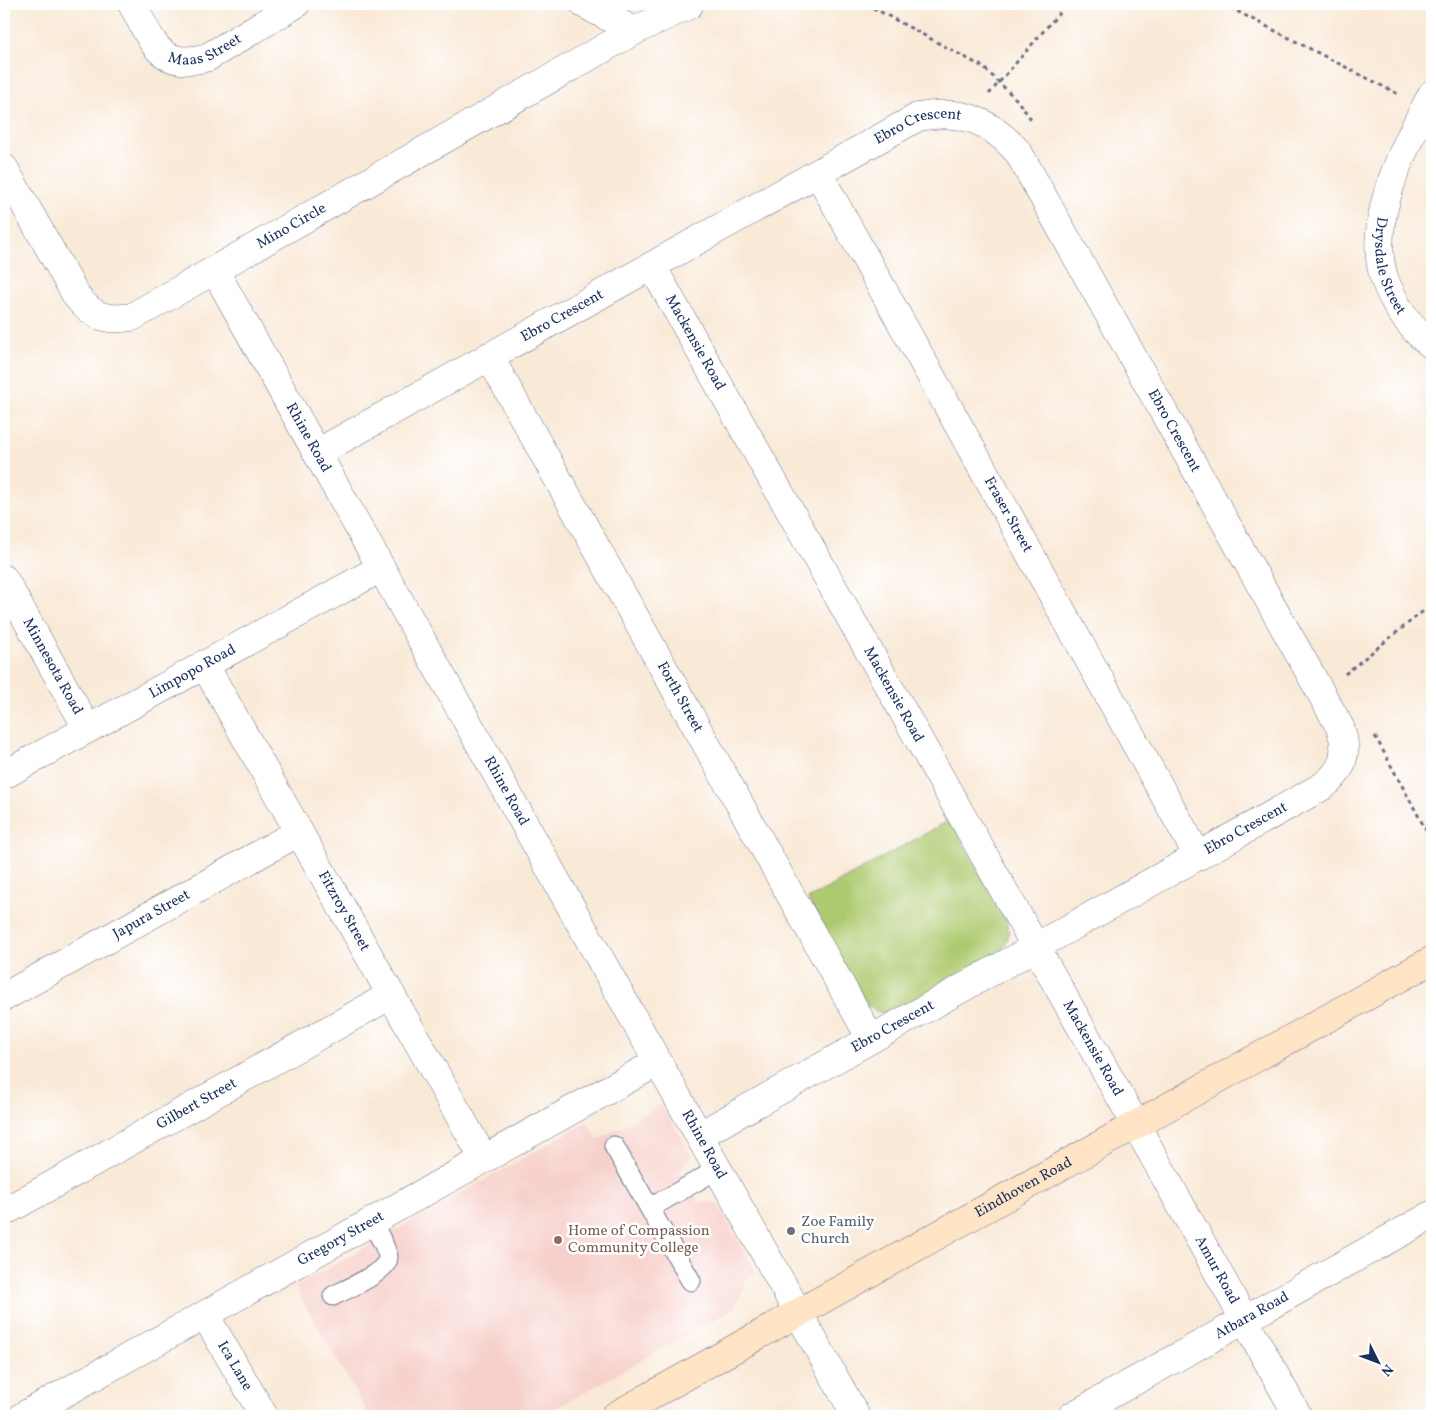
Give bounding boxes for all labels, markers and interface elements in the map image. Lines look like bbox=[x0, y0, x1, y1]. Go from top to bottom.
street label: Maas Street bbox=[166, 29, 246, 71]
street label: Ebro Crescent bbox=[870, 104, 963, 150]
street label: Mino Circle bbox=[253, 198, 330, 254]
street label: Drysdale Street bbox=[1369, 215, 1411, 320]
street label: Ebro Crescent bbox=[517, 284, 608, 348]
street label: Mackensie Road bbox=[660, 291, 731, 394]
street label: Ebro Crescent bbox=[1142, 385, 1206, 476]
street label: Rhine Road bbox=[280, 399, 336, 476]
street label: Fraser Street bbox=[979, 473, 1038, 556]
street label: Minnesota Road bbox=[17, 614, 88, 718]
street label: Limpopo Road bbox=[145, 639, 240, 704]
street label: Mackensie Road bbox=[858, 643, 929, 746]
street label: Forth Street bbox=[652, 658, 708, 737]
street label: Rhine Road bbox=[478, 752, 534, 830]
street label: Ebro Crescent bbox=[1201, 797, 1291, 861]
street label: Fitzroy Street bbox=[313, 867, 375, 955]
street label: Japura Street bbox=[109, 884, 194, 945]
street label: Ebro Crescent bbox=[848, 995, 938, 1059]
street label: Mackensie Road bbox=[1057, 997, 1128, 1100]
street label: Gilbert Street bbox=[153, 1073, 241, 1135]
street label: Rhine Road bbox=[676, 1106, 732, 1183]
street label: Eindhoven Road bbox=[971, 1152, 1076, 1223]
street label: Gregory Street bbox=[294, 1206, 388, 1271]
place label: Zoe Family Church bbox=[801, 1212, 874, 1250]
place label: Home of Compassion Community College bbox=[568, 1221, 710, 1259]
marker: Zoe Family Church bbox=[785, 1225, 797, 1237]
street label: Amur Road bbox=[1189, 1232, 1244, 1308]
marker: Home of Compassion Community College bbox=[552, 1234, 564, 1246]
street label: Atbara Road bbox=[1211, 1286, 1293, 1345]
street label: Ica Lane bbox=[212, 1337, 258, 1395]
north arrow bbox=[1354, 1338, 1404, 1388]
text: N bbox=[1376, 1360, 1397, 1380]

